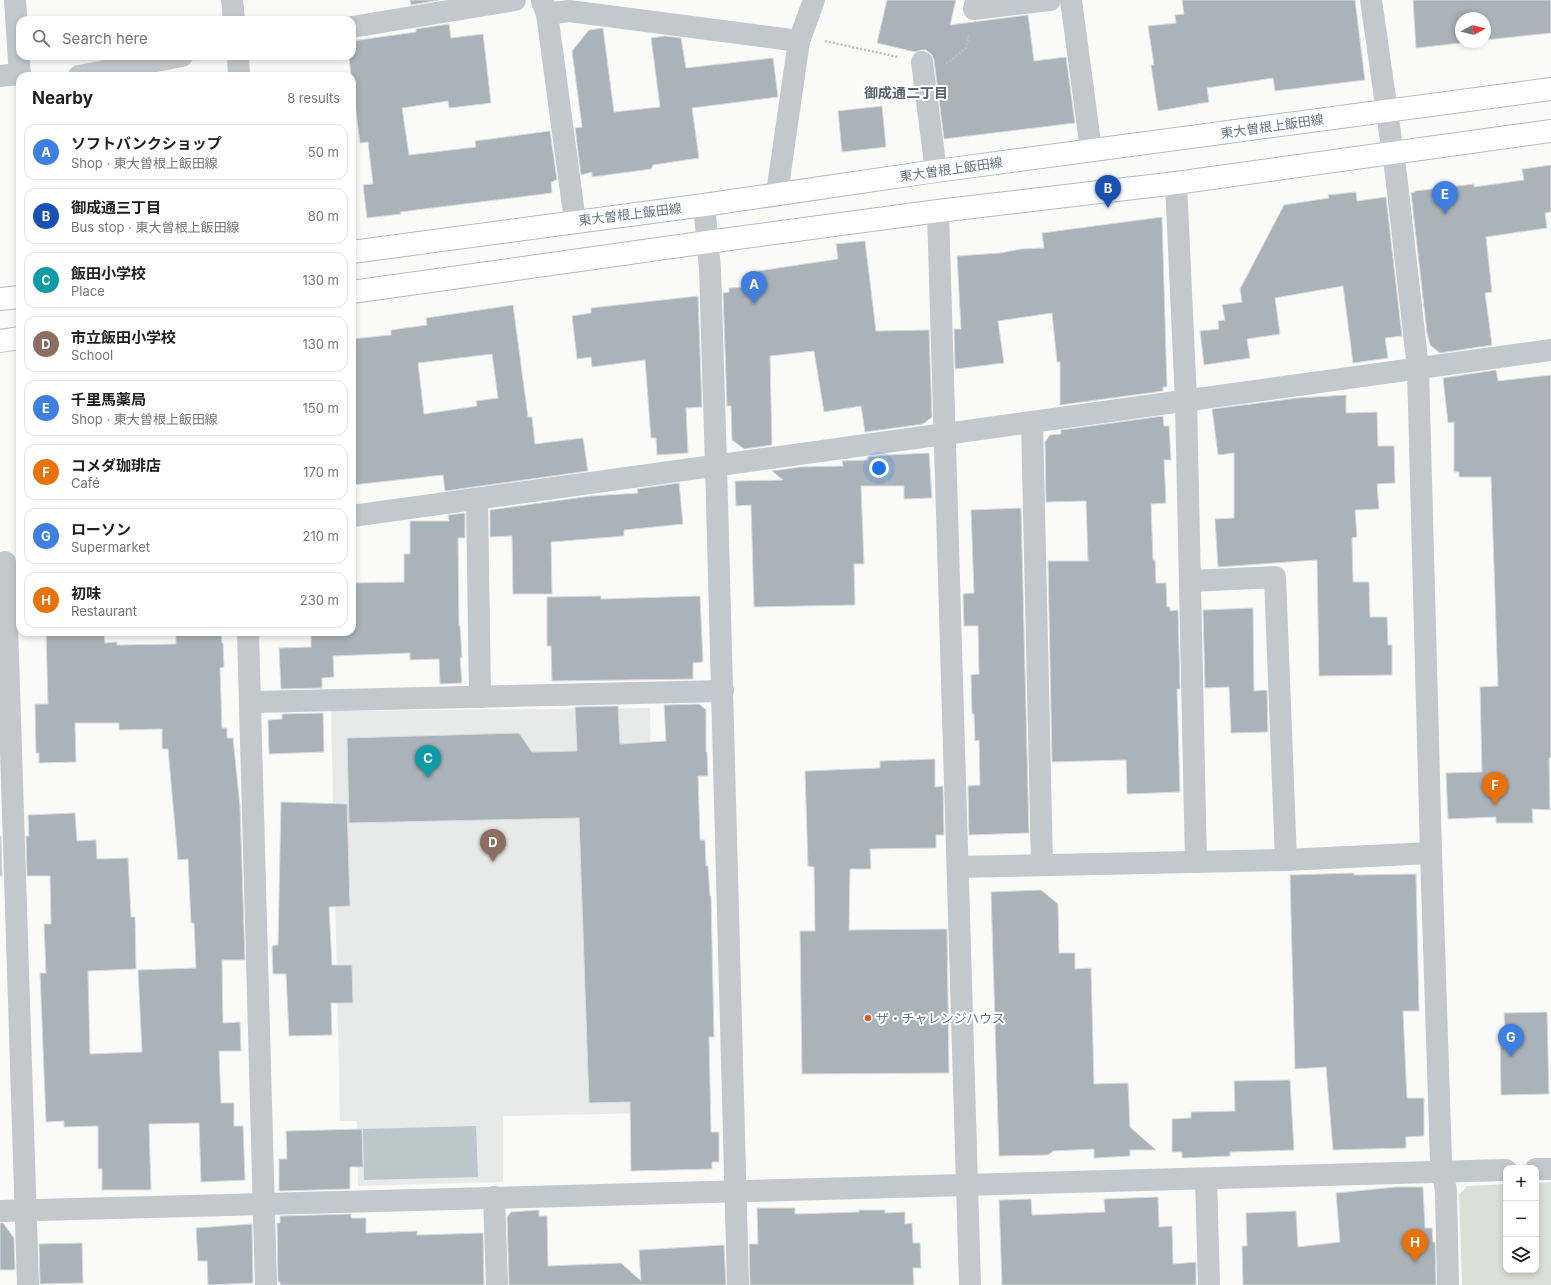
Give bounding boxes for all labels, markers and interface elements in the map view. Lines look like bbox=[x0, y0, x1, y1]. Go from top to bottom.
north arrow bbox=[1455, 12, 1491, 48]
search box bbox=[16, 16, 356, 60]
icon: search bbox=[30, 27, 52, 49]
text: Search here bbox=[62, 29, 148, 48]
district label: 御成通二丁目 bbox=[864, 84, 948, 101]
text: Nearby bbox=[32, 88, 93, 108]
text: 8 results bbox=[287, 90, 340, 106]
street label: 東大曽根上飯田線 bbox=[1219, 111, 1325, 141]
text: ソフトバンクショップ bbox=[71, 134, 222, 153]
text: A bbox=[41, 144, 51, 160]
text: 50 m bbox=[308, 144, 339, 160]
street label: 東大曽根上飯田線 bbox=[898, 154, 1004, 184]
text: Shop · 東大曽根上飯田線 bbox=[71, 155, 218, 171]
pin: B bbox=[1095, 175, 1121, 208]
pin: E bbox=[1432, 181, 1458, 214]
text: 御成通三丁目 bbox=[71, 198, 161, 217]
street label: 東大曽根上飯田線 bbox=[577, 200, 683, 228]
text: B bbox=[42, 208, 50, 224]
text: 80 m bbox=[308, 208, 339, 224]
text: Bus stop · 東大曽根上飯田線 bbox=[71, 219, 240, 235]
text: 飯田小学校 bbox=[71, 264, 146, 283]
pin: A bbox=[741, 271, 767, 304]
text: C bbox=[41, 272, 51, 288]
text: 130 m bbox=[302, 272, 339, 288]
text: Place bbox=[71, 283, 105, 299]
text: 市立飯田小学校 bbox=[71, 328, 176, 347]
text: D bbox=[41, 336, 51, 352]
text: 130 m bbox=[302, 336, 339, 352]
text: School bbox=[71, 347, 113, 363]
text: 千里馬薬局 bbox=[71, 390, 146, 409]
text: E bbox=[42, 400, 50, 416]
text: 150 m bbox=[303, 400, 339, 416]
text: Shop · 東大曽根上飯田線 bbox=[71, 411, 218, 427]
text: コメダ珈琲店 bbox=[71, 456, 161, 475]
your location bbox=[869, 458, 889, 478]
text: F bbox=[42, 464, 50, 480]
text: 170 m bbox=[303, 464, 339, 480]
text: Café bbox=[71, 475, 100, 491]
text: ローソン bbox=[71, 520, 131, 539]
text: G bbox=[41, 528, 51, 544]
text: 210 m bbox=[303, 528, 339, 544]
text: Supermarket bbox=[71, 539, 150, 555]
text: 初味 bbox=[71, 584, 101, 603]
text: H bbox=[41, 592, 51, 608]
text: 230 m bbox=[300, 592, 339, 608]
text: Restaurant bbox=[71, 603, 137, 619]
pin: C bbox=[415, 745, 441, 778]
pin: F bbox=[1482, 772, 1508, 805]
pin: D bbox=[480, 829, 506, 862]
place label: ザ・チャレンジハウス bbox=[876, 1010, 1005, 1026]
marker: ザ・チャレンジハウス bbox=[863, 1013, 873, 1023]
pin: G bbox=[1498, 1024, 1524, 1057]
map controls bbox=[1503, 1165, 1539, 1273]
button: + bbox=[1503, 1165, 1539, 1201]
button: − bbox=[1503, 1201, 1539, 1237]
pin: H bbox=[1402, 1229, 1428, 1262]
button: layers bbox=[1503, 1237, 1539, 1273]

